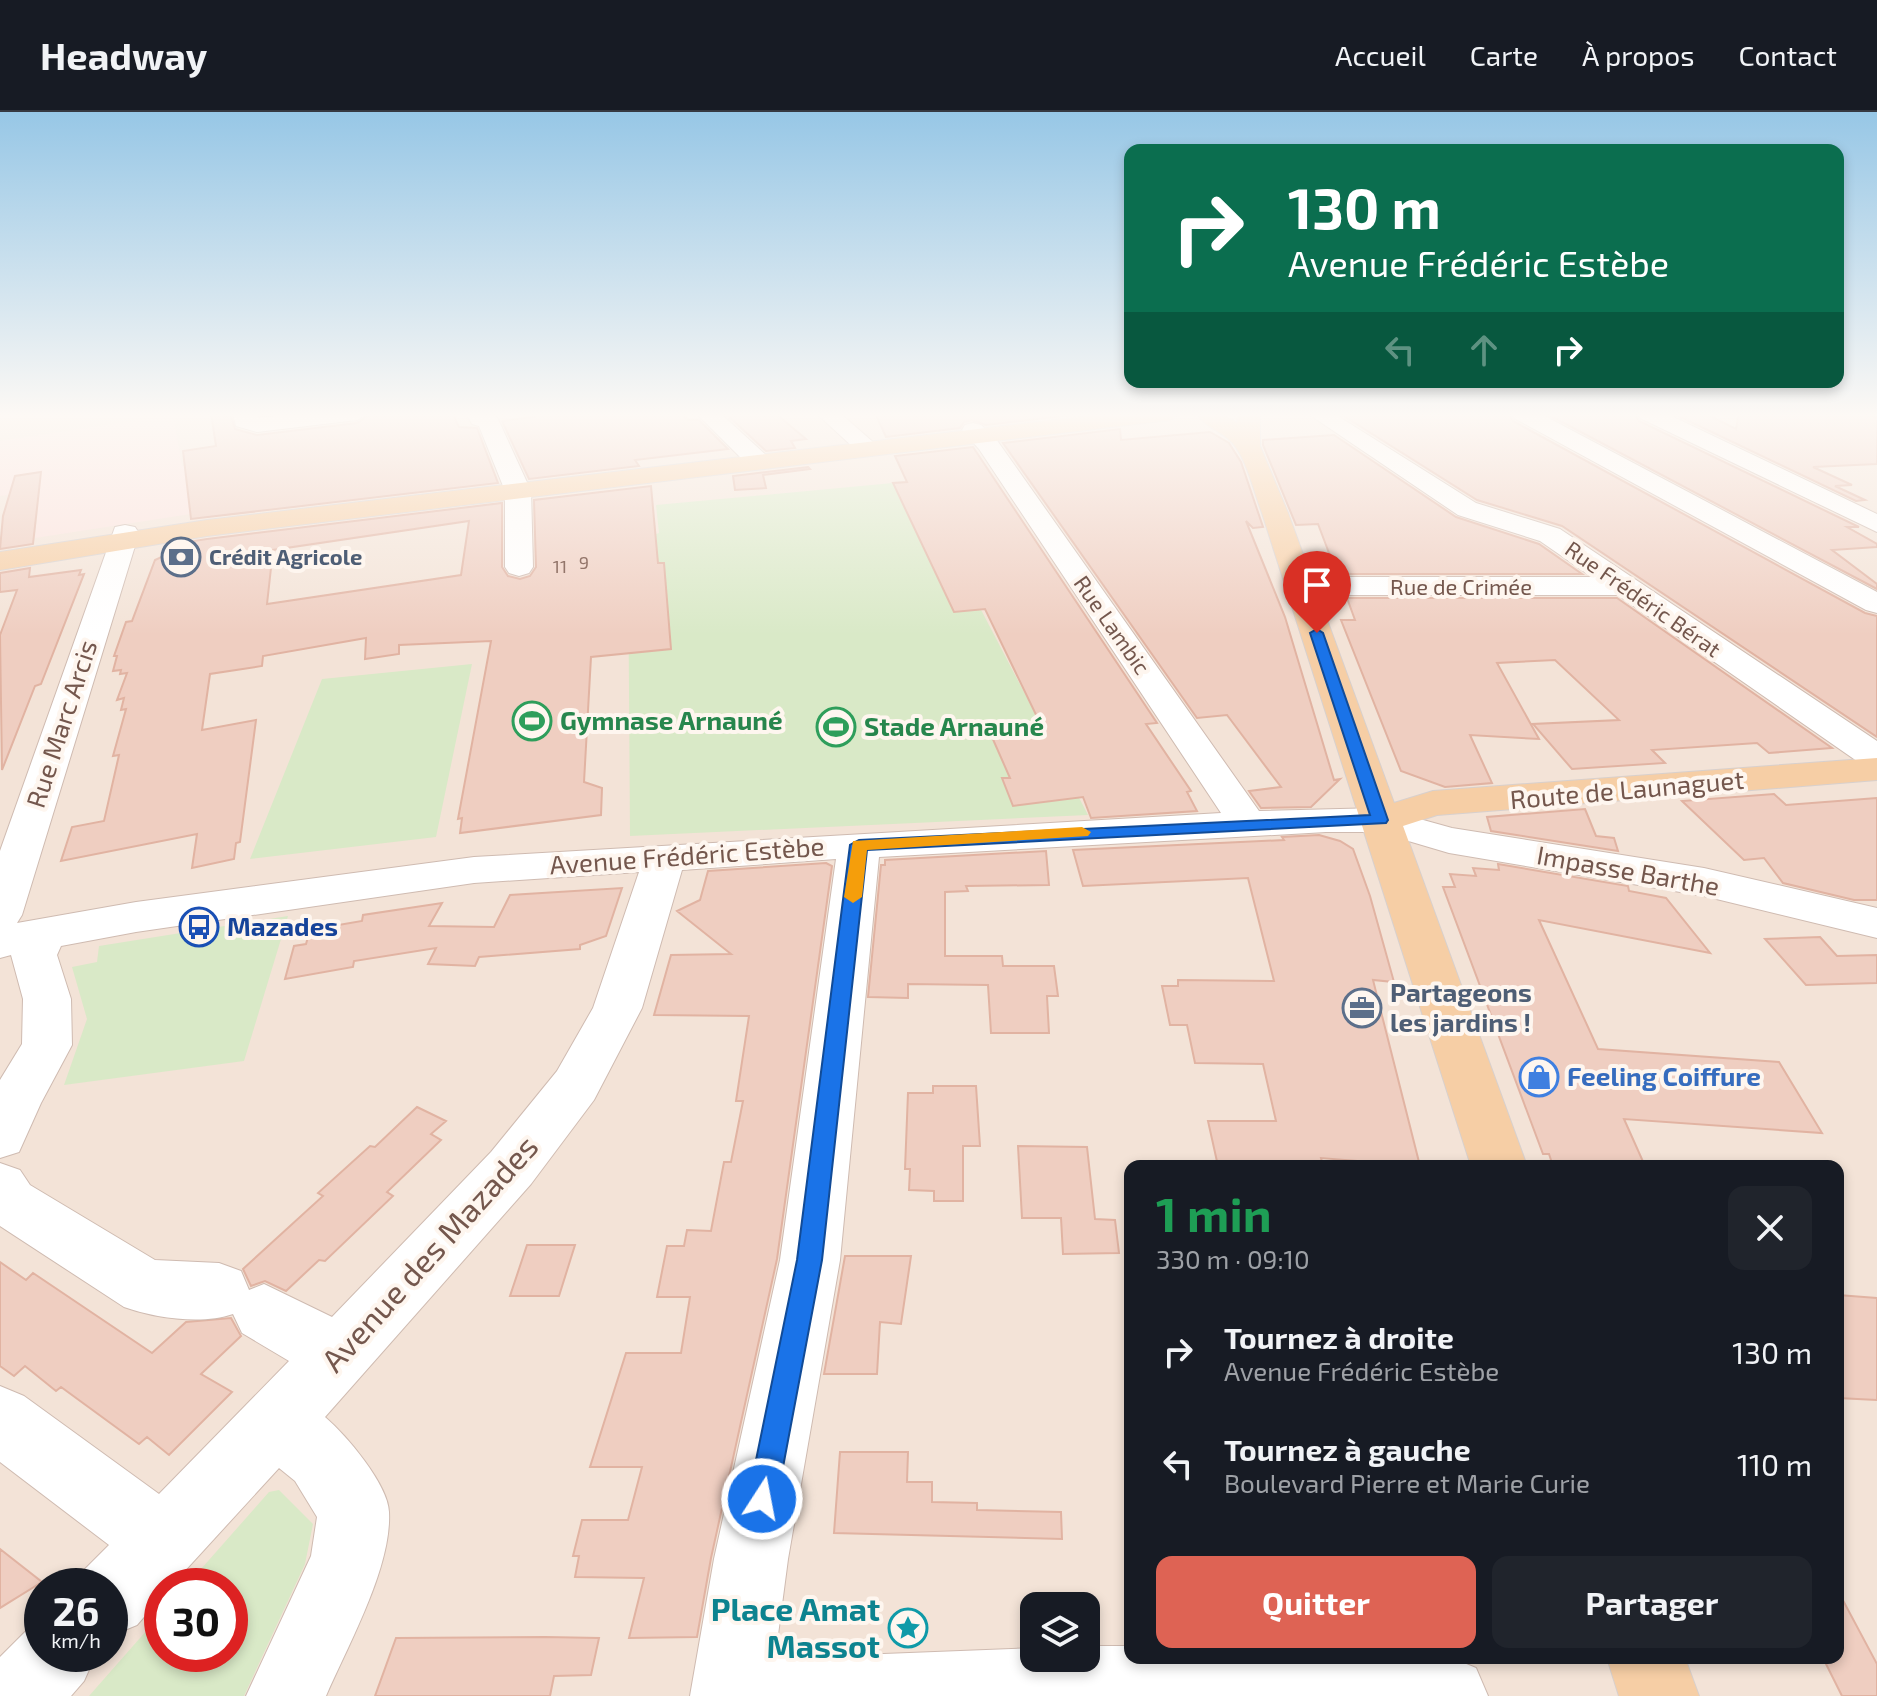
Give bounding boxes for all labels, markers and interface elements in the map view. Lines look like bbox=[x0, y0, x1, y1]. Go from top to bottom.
text: Headway bbox=[40, 32, 207, 78]
text: Accueil bbox=[1335, 38, 1426, 72]
text: Carte bbox=[1470, 38, 1538, 72]
text: À propos bbox=[1582, 38, 1694, 72]
text: Contact bbox=[1738, 38, 1837, 72]
text: 130 m bbox=[1288, 173, 1441, 240]
icon: right bbox=[1156, 176, 1260, 280]
text: Avenue Frédéric Estèbe bbox=[1288, 241, 1669, 284]
icon: left bbox=[1378, 328, 1422, 372]
icon: ahead bbox=[1462, 328, 1506, 372]
icon: right bbox=[1546, 328, 1590, 372]
street label: Rue Frédéric Bérat bbox=[1561, 535, 1726, 662]
bank icon: Crédit Agricole bbox=[160, 536, 202, 578]
place label: Crédit Agricole bbox=[209, 543, 362, 569]
house number: 9 bbox=[579, 551, 589, 573]
pin bbox=[1283, 551, 1351, 633]
house number: 11 bbox=[553, 555, 567, 577]
icon: arrive bbox=[1295, 563, 1339, 607]
street label: Rue Lambic bbox=[1069, 570, 1156, 679]
street label: Rue de Crimée bbox=[1390, 573, 1532, 599]
street label: Rue Marc Arcis bbox=[19, 636, 102, 811]
sports icon: Gymnase Arnauné bbox=[511, 700, 553, 742]
place label: Gymnase Arnauné bbox=[560, 704, 783, 736]
sports icon: Stade Arnauné bbox=[815, 706, 857, 748]
place label: Stade Arnauné bbox=[864, 710, 1044, 741]
street label: Route de Launaguet bbox=[1509, 763, 1745, 814]
street label: Avenue Frédéric Estèbe bbox=[549, 829, 825, 880]
street label: Impasse Barthe bbox=[1535, 838, 1722, 901]
bus stop icon: Mazades bbox=[178, 906, 220, 948]
place label: Mazades bbox=[227, 910, 338, 941]
place label: Partageons les jardins ! bbox=[1390, 976, 1532, 1037]
office icon: Partageons les jardins ! bbox=[1341, 987, 1383, 1029]
shop icon: Feeling Coiffure bbox=[1518, 1056, 1560, 1098]
place label: Feeling Coiffure bbox=[1567, 1060, 1761, 1091]
street label: Avenue des Mazades bbox=[312, 1127, 545, 1379]
text: 1 min bbox=[1156, 1184, 1272, 1242]
button: close bbox=[1728, 1186, 1812, 1270]
text: 330 m · 09:10 bbox=[1156, 1243, 1310, 1274]
text: Tournez à droite bbox=[1224, 1319, 1454, 1355]
icon: right bbox=[1156, 1330, 1200, 1374]
text: 130 m bbox=[1732, 1334, 1812, 1370]
text: Avenue Frédéric Estèbe bbox=[1224, 1355, 1499, 1386]
text: Tournez à gauche bbox=[1224, 1431, 1471, 1467]
icon: left bbox=[1156, 1442, 1200, 1486]
text: 110 m bbox=[1737, 1446, 1812, 1482]
position arrow bbox=[720, 1457, 804, 1541]
text: Boulevard Pierre et Marie Curie bbox=[1224, 1467, 1590, 1498]
button: Quitter bbox=[1156, 1556, 1476, 1648]
button: Partager bbox=[1492, 1556, 1812, 1648]
speed limit sign: 30 bbox=[144, 1568, 248, 1672]
text: 26 bbox=[53, 1586, 99, 1634]
place label: Place Amat Massot bbox=[711, 1589, 880, 1664]
map controls bbox=[1020, 1592, 1100, 1672]
button: layers bbox=[1020, 1592, 1100, 1672]
place icon: Place Amat Massot bbox=[887, 1607, 929, 1649]
text: km/h bbox=[51, 1628, 101, 1652]

